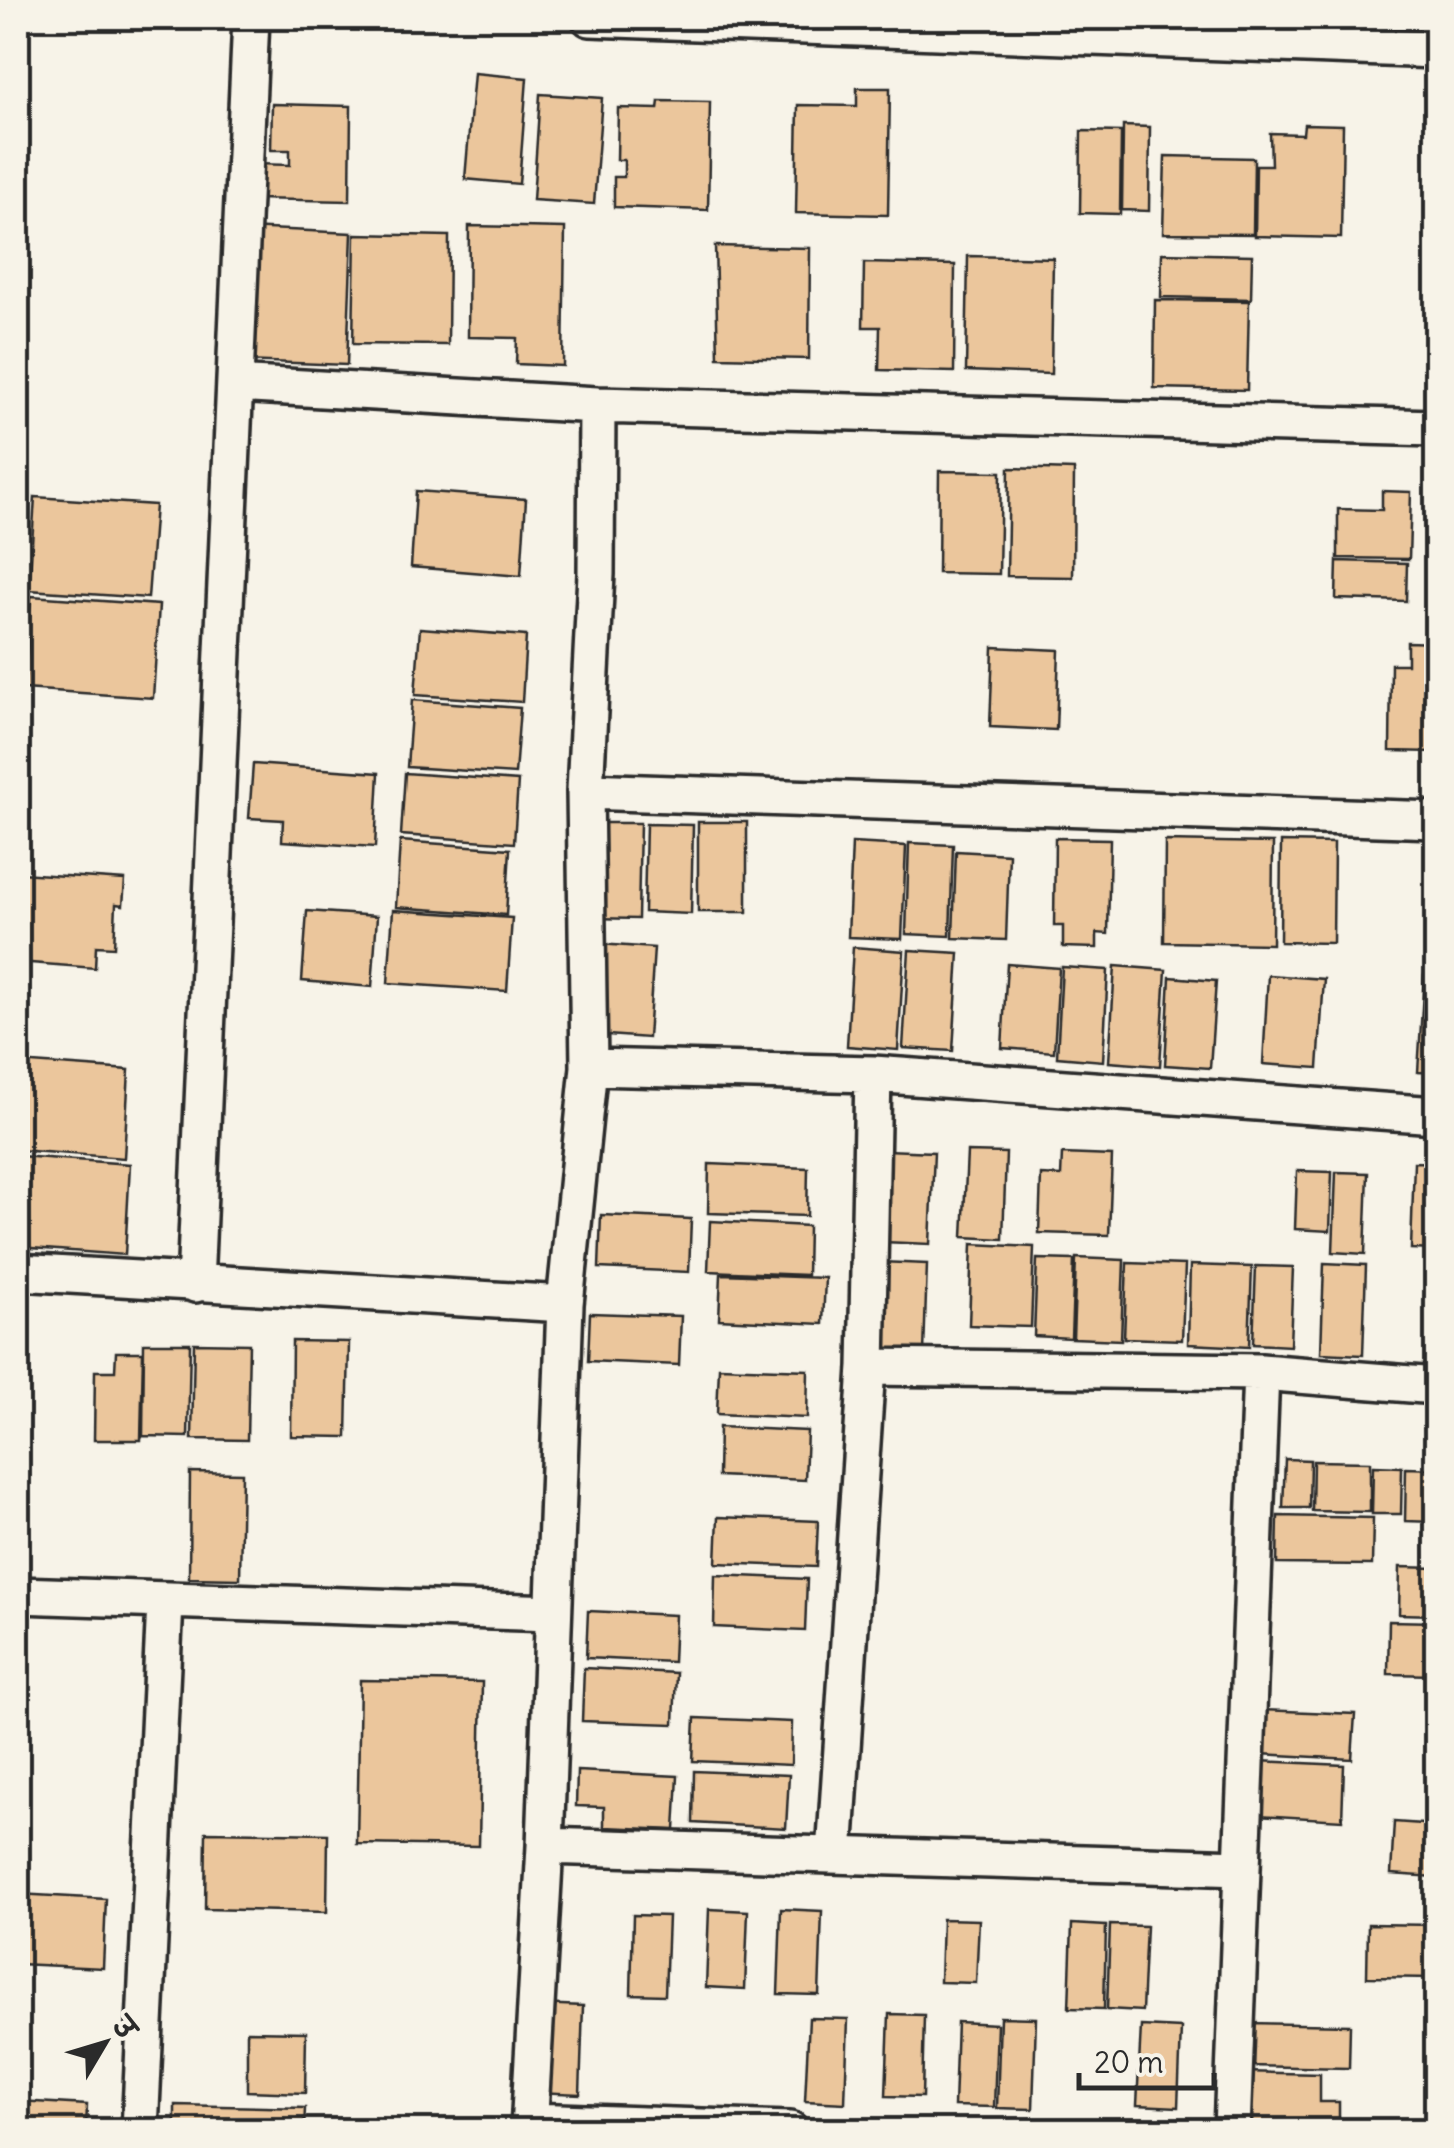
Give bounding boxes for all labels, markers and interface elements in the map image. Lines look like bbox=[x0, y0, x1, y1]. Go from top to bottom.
north arrow bbox=[55, 1993, 155, 2093]
text: उ bbox=[103, 2007, 146, 2048]
scale bar bbox=[1079, 2028, 1214, 2090]
text: 20 m bbox=[1094, 2043, 1164, 2081]

